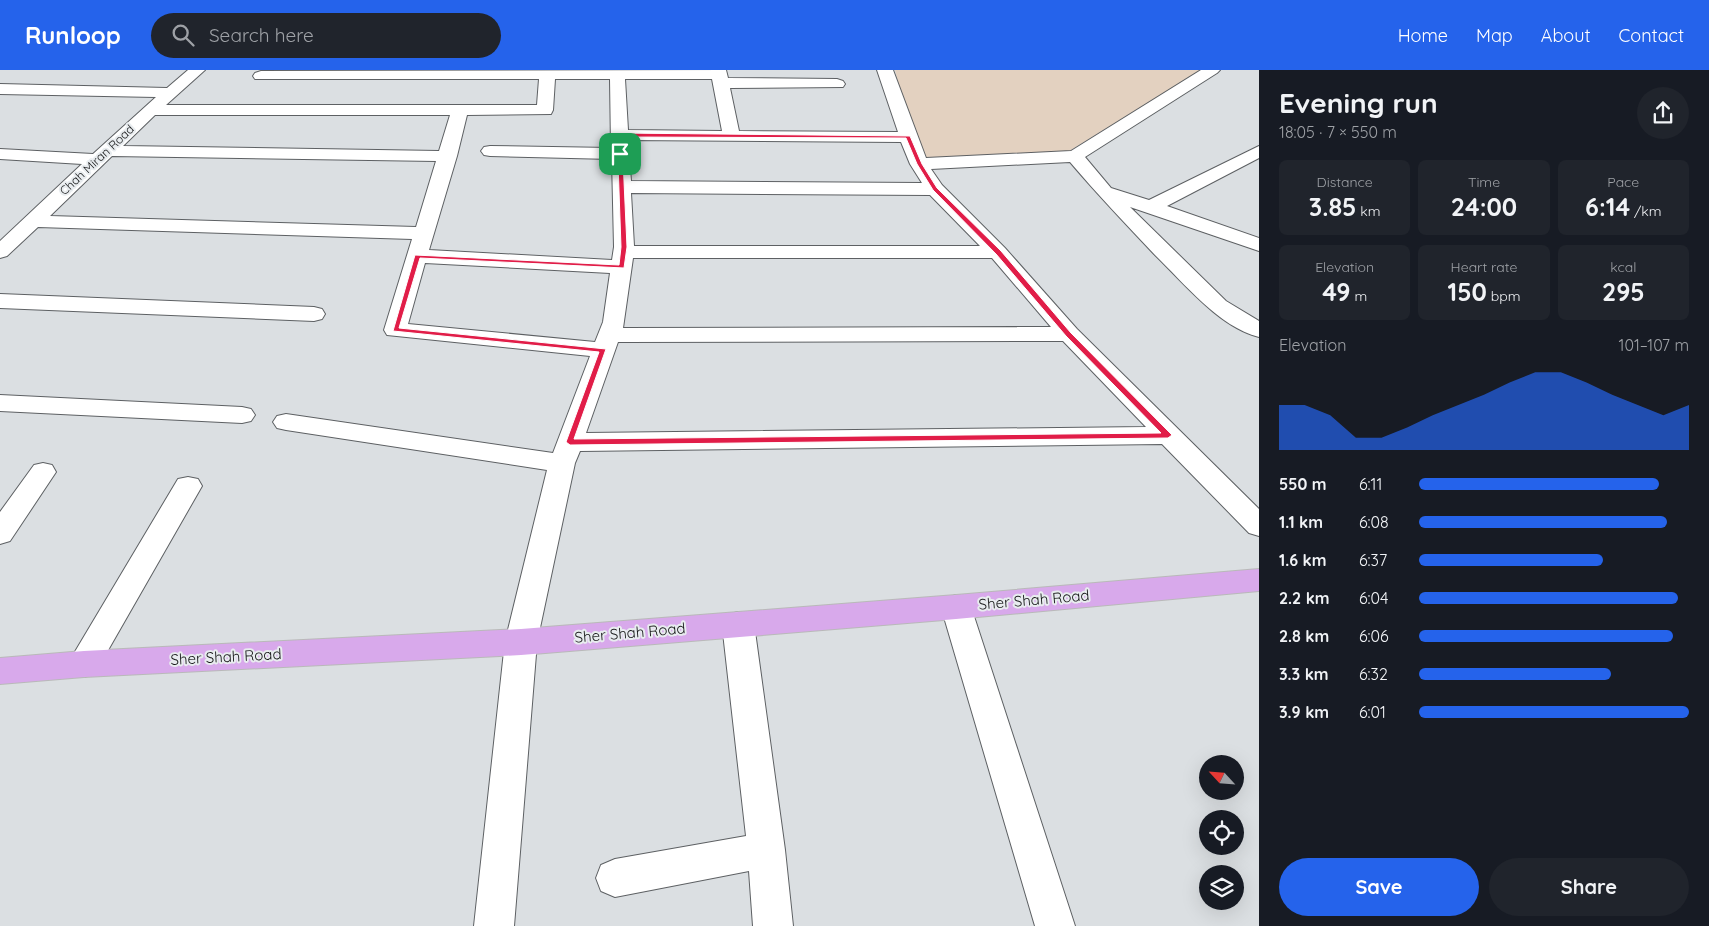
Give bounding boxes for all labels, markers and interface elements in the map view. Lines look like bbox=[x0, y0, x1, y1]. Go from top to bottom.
search box bbox=[151, 13, 501, 58]
text: Runloop bbox=[25, 20, 121, 50]
icon: search bbox=[169, 21, 197, 49]
text: Search here bbox=[209, 23, 314, 47]
text: Home bbox=[1398, 24, 1448, 47]
text: Map bbox=[1476, 24, 1513, 47]
text: About bbox=[1541, 24, 1591, 47]
text: Contact bbox=[1619, 24, 1684, 47]
text: Evening run bbox=[1279, 85, 1438, 120]
button: share bbox=[1637, 87, 1689, 139]
street label: Chah Miran Road bbox=[56, 121, 137, 198]
text: 18:05 · 7 × 550 m bbox=[1279, 122, 1397, 142]
pin bbox=[599, 133, 641, 175]
icon: arrive bbox=[606, 140, 634, 168]
text: Distance bbox=[1317, 173, 1373, 191]
text: Time bbox=[1468, 173, 1500, 191]
text: Pace bbox=[1607, 173, 1639, 191]
text: 3.85 bbox=[1309, 191, 1357, 222]
text: 24:00 bbox=[1451, 191, 1517, 222]
text: 6:14 bbox=[1585, 191, 1630, 222]
text: km bbox=[1357, 202, 1381, 220]
text: /km bbox=[1630, 202, 1662, 220]
text: Elevation bbox=[1315, 258, 1374, 276]
text: Heart rate bbox=[1451, 258, 1517, 276]
text: kcal bbox=[1610, 258, 1636, 276]
text: 49 bbox=[1322, 276, 1351, 307]
text: 150 bbox=[1447, 276, 1487, 307]
text: 295 bbox=[1602, 276, 1645, 307]
text: m bbox=[1351, 287, 1367, 305]
text: bpm bbox=[1487, 287, 1521, 305]
text: Elevation bbox=[1279, 335, 1346, 355]
text: 101–107 m bbox=[1619, 335, 1689, 355]
text: 550 m bbox=[1279, 474, 1327, 494]
text: 6:11 bbox=[1359, 474, 1382, 494]
text: 1.1 km bbox=[1279, 512, 1323, 532]
text: 6:08 bbox=[1359, 512, 1389, 532]
text: 1.6 km bbox=[1279, 550, 1326, 570]
text: 6:37 bbox=[1359, 550, 1387, 570]
street label: Sher Shah Road bbox=[978, 585, 1090, 614]
text: 2.2 km bbox=[1279, 588, 1330, 608]
text: 6:04 bbox=[1359, 588, 1389, 608]
street label: Sher Shah Road bbox=[574, 618, 686, 647]
text: 2.8 km bbox=[1279, 626, 1329, 646]
text: 6:06 bbox=[1359, 626, 1389, 646]
street label: Sher Shah Road bbox=[170, 644, 282, 669]
text: 3.3 km bbox=[1279, 664, 1329, 684]
text: 6:32 bbox=[1359, 664, 1388, 684]
text: 3.9 km bbox=[1279, 702, 1329, 722]
text: 6:01 bbox=[1359, 702, 1386, 722]
north arrow bbox=[1199, 755, 1244, 800]
map controls bbox=[1199, 755, 1244, 910]
button: locate bbox=[1199, 810, 1244, 855]
button: Save bbox=[1279, 858, 1479, 916]
button: Share bbox=[1489, 858, 1689, 916]
button: layers bbox=[1199, 865, 1244, 910]

